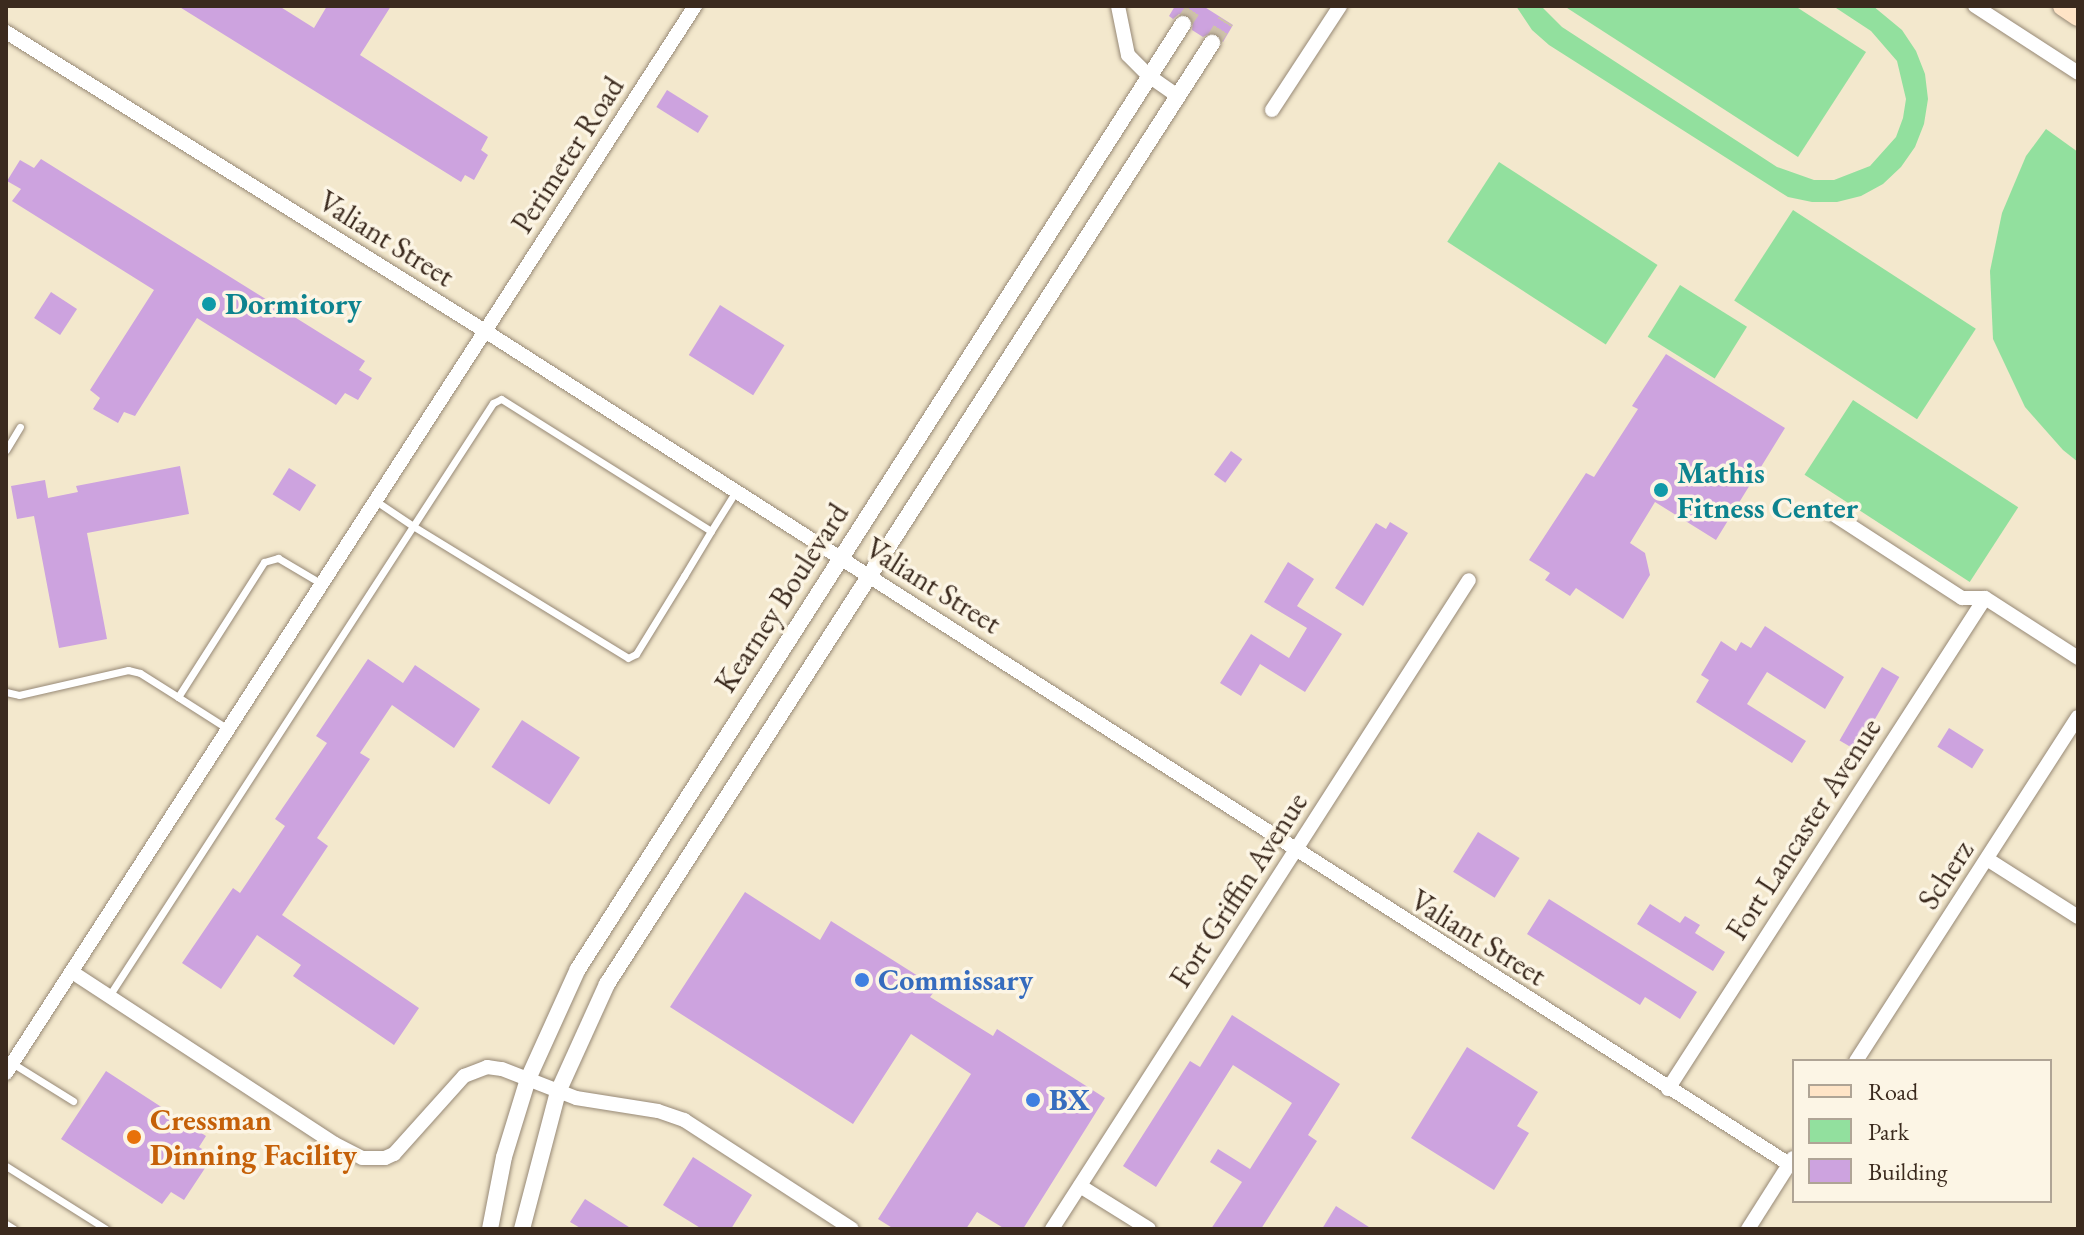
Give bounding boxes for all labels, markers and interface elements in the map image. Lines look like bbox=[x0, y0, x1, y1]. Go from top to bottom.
street label: Perimeter Road bbox=[504, 70, 632, 240]
street label: Valiant Street bbox=[312, 183, 460, 295]
place label: Dormitory bbox=[225, 286, 362, 322]
marker: Dormitory bbox=[200, 295, 218, 313]
place label: Mathis Fitness Center bbox=[1677, 455, 1858, 526]
marker: Mathis Fitness Center bbox=[1652, 481, 1670, 499]
street label: Kearney Boulevard bbox=[708, 497, 856, 699]
street label: Valiant Street bbox=[859, 530, 1007, 642]
street label: Fort Lancaster Avenue bbox=[1719, 712, 1889, 946]
street label: Fort Griffin Avenue bbox=[1163, 786, 1315, 994]
street label: Scherz bbox=[1911, 834, 1981, 916]
street label: Valiant Street bbox=[1404, 882, 1552, 994]
place label: Commissary bbox=[878, 962, 1033, 998]
marker: Commissary bbox=[853, 971, 871, 989]
legend bbox=[1792, 1059, 2052, 1203]
text: Road bbox=[1868, 1076, 1918, 1107]
place label: BX bbox=[1049, 1082, 1090, 1118]
marker: BX bbox=[1024, 1091, 1042, 1109]
place label: Cressman Dinning Facility bbox=[150, 1102, 357, 1172]
text: Park bbox=[1868, 1116, 1909, 1147]
marker: Cressman Dinning Facility bbox=[125, 1128, 143, 1146]
text: Building bbox=[1868, 1156, 1948, 1187]

